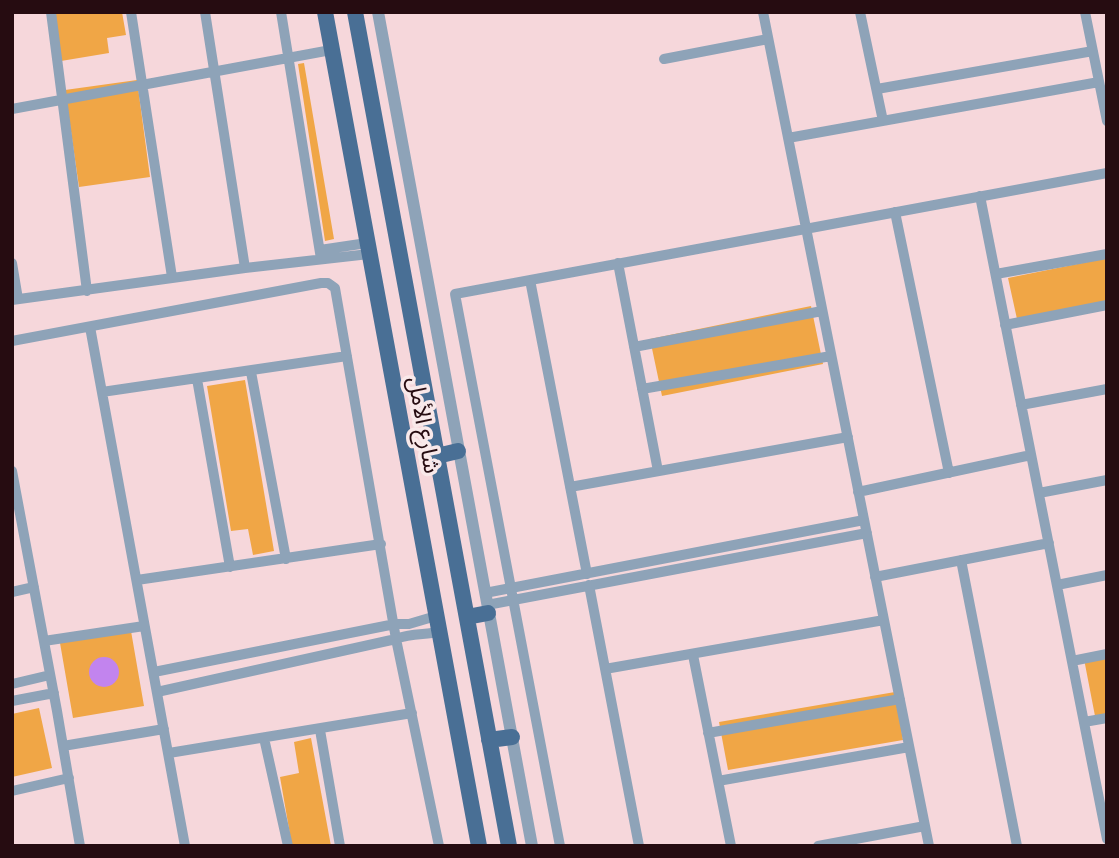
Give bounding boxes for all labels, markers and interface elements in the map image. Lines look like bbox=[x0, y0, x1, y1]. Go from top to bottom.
street label: شارع الأمل bbox=[402, 375, 446, 475]

